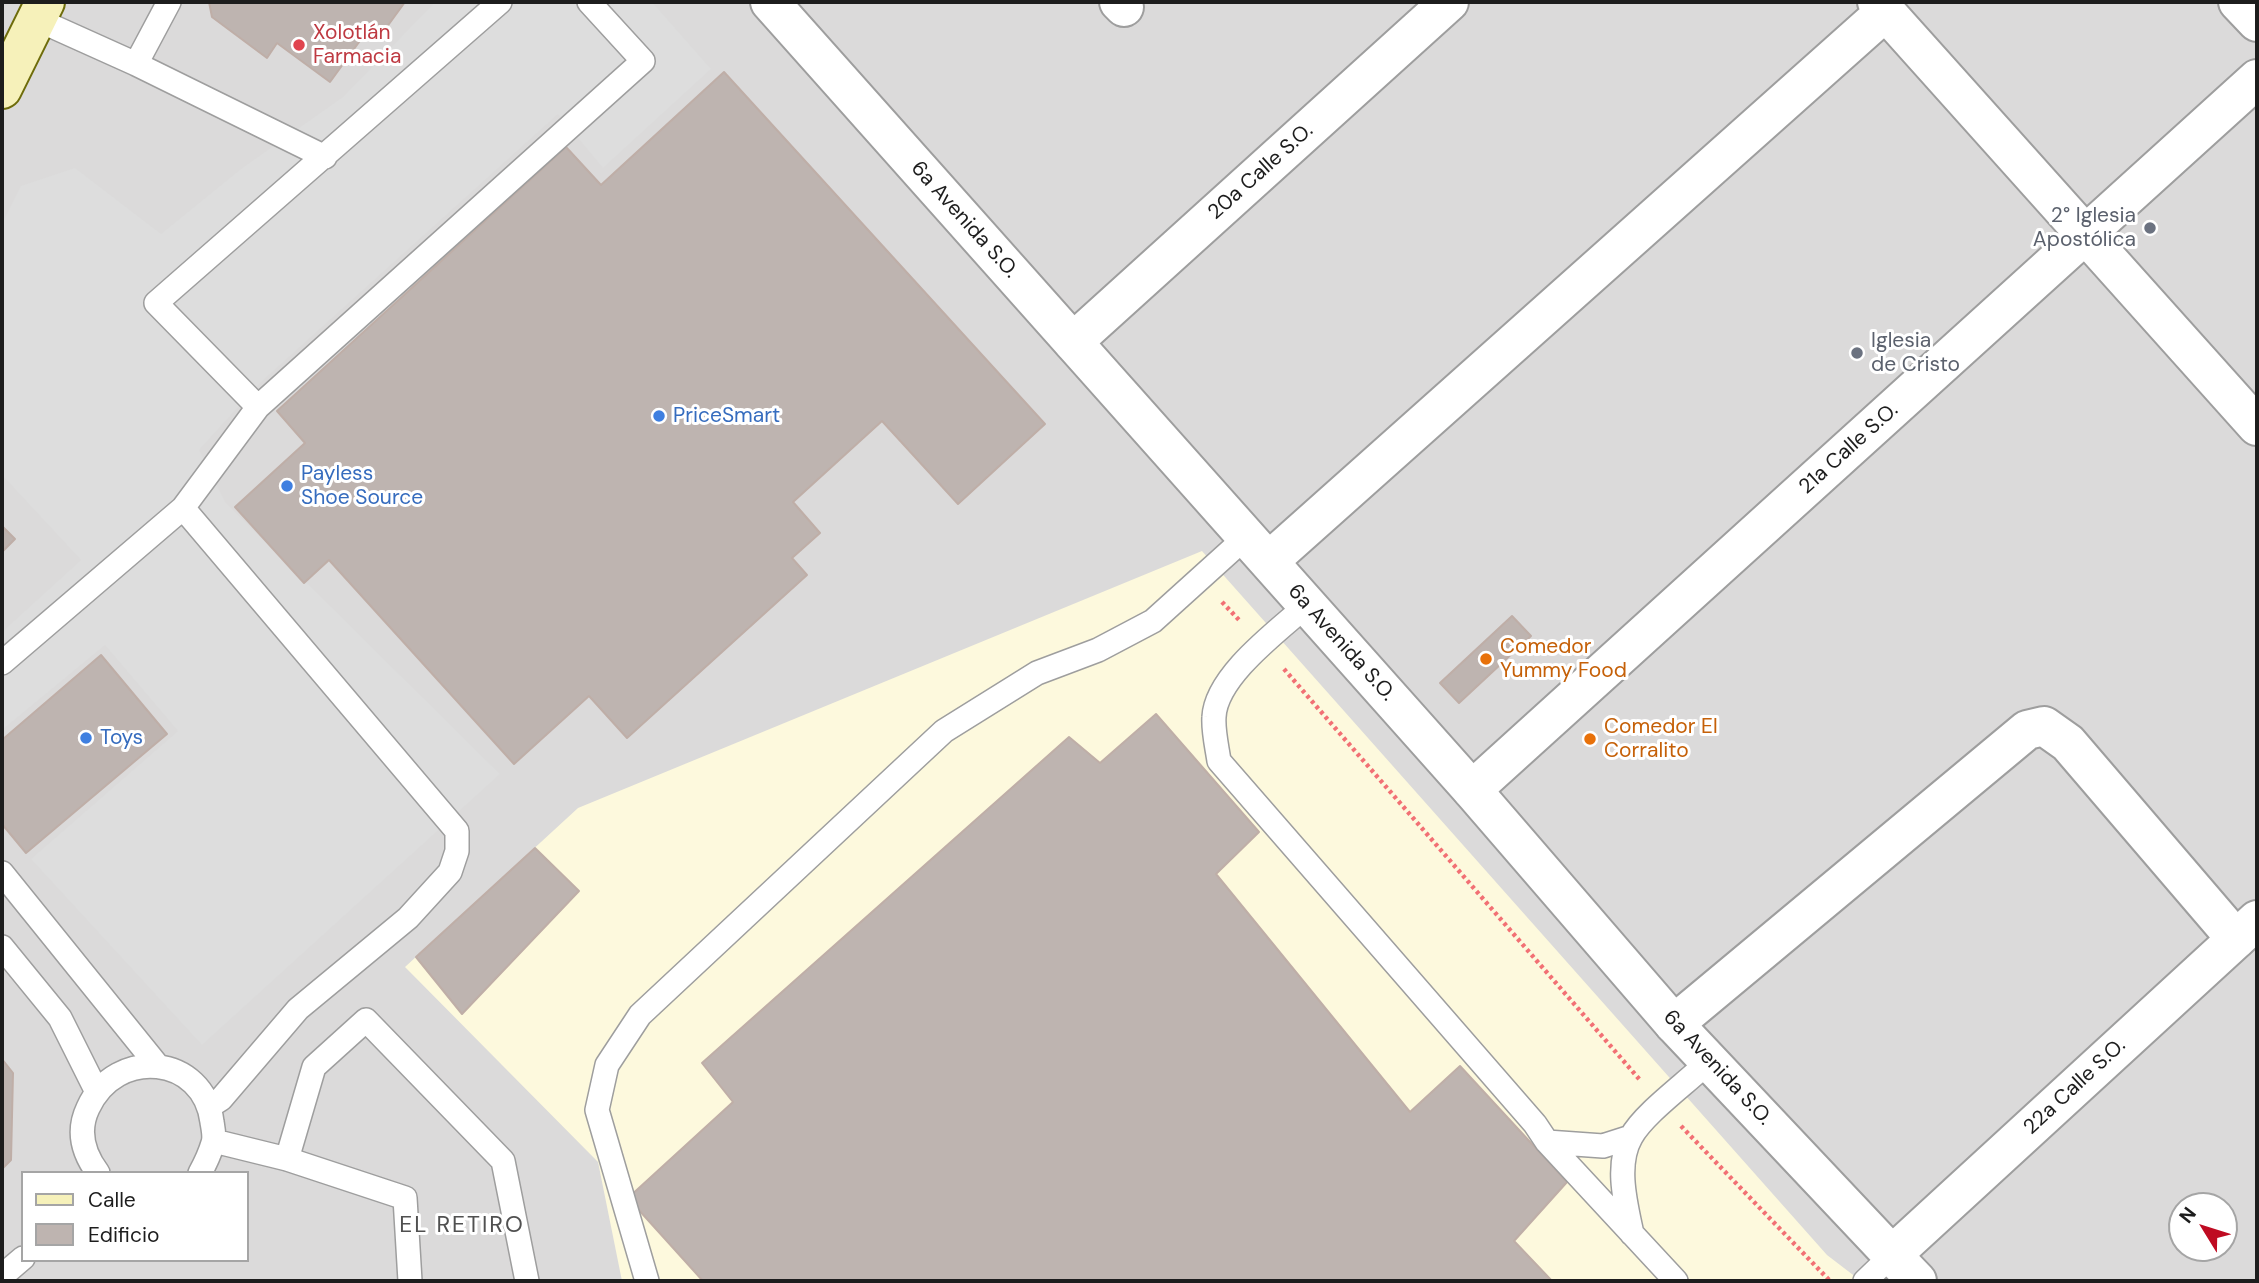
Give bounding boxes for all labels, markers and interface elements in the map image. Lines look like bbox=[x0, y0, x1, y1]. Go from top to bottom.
place label: Xolotlán Farmacia bbox=[313, 20, 401, 70]
marker: Xolotlán Farmacia bbox=[291, 37, 307, 53]
street label: 20a Calle S.O. bbox=[1203, 118, 1319, 226]
street label: 6a Avenida S.O. bbox=[905, 156, 1023, 284]
place label: 2° Iglesia Apostólica bbox=[2033, 203, 2136, 253]
marker: 2° Iglesia Apostólica bbox=[2142, 220, 2158, 236]
place label: Iglesia de Cristo bbox=[1871, 328, 1960, 378]
marker: Iglesia de Cristo bbox=[1849, 345, 1865, 361]
street label: 21a Calle S.O. bbox=[1794, 398, 1904, 500]
place label: PriceSmart bbox=[673, 403, 780, 429]
marker: PriceSmart bbox=[651, 408, 667, 424]
place label: Payless Shoe Source bbox=[301, 461, 423, 511]
marker: Payless Shoe Source bbox=[279, 478, 295, 494]
street label: 6a Avenida S.O. bbox=[1282, 579, 1400, 707]
place label: Comedor Yummy Food bbox=[1500, 634, 1627, 684]
marker: Comedor Yummy Food bbox=[1478, 651, 1494, 667]
place label: Comedor El Corralito bbox=[1604, 714, 1718, 764]
place label: Toys bbox=[100, 725, 143, 751]
marker: Toys bbox=[78, 730, 94, 746]
marker: Comedor El Corralito bbox=[1582, 731, 1598, 747]
street label: 6a Avenida S.O. bbox=[1657, 1005, 1777, 1131]
street label: 22a Calle S.O. bbox=[2019, 1033, 2131, 1141]
legend bbox=[21, 1171, 248, 1262]
text: Calle bbox=[88, 1186, 136, 1214]
north arrow bbox=[2168, 1192, 2238, 1262]
text: N bbox=[2174, 1202, 2202, 1228]
district label: EL RETIRO bbox=[400, 1212, 524, 1240]
text: Edificio bbox=[88, 1221, 159, 1249]

